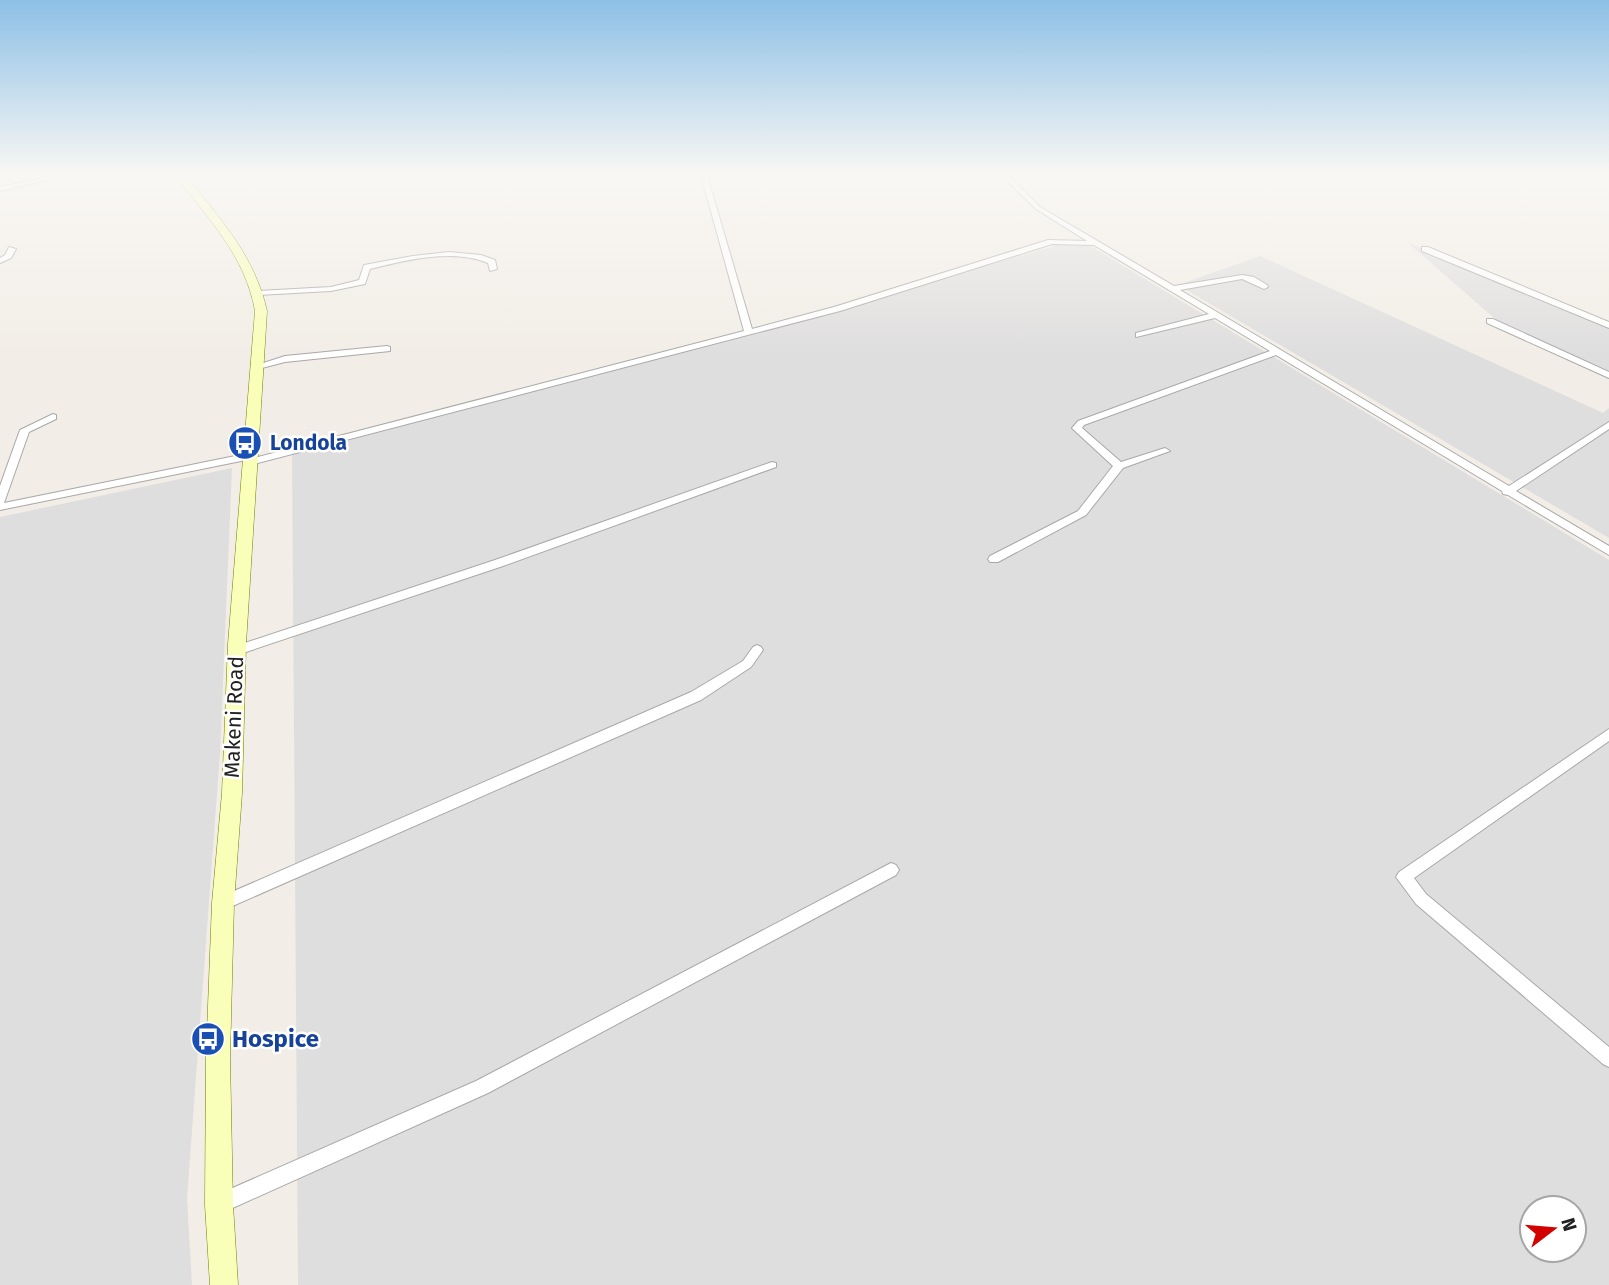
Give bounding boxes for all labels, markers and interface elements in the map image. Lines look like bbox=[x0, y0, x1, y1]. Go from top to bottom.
bus stop icon: Londola bbox=[226, 424, 264, 462]
place label: Londola bbox=[270, 430, 347, 456]
street label: Makeni Road bbox=[219, 656, 249, 778]
bus stop icon: Hospice bbox=[189, 1020, 227, 1058]
place label: Hospice bbox=[232, 1025, 319, 1053]
north arrow bbox=[1518, 1194, 1588, 1264]
text: N bbox=[1556, 1215, 1582, 1234]

